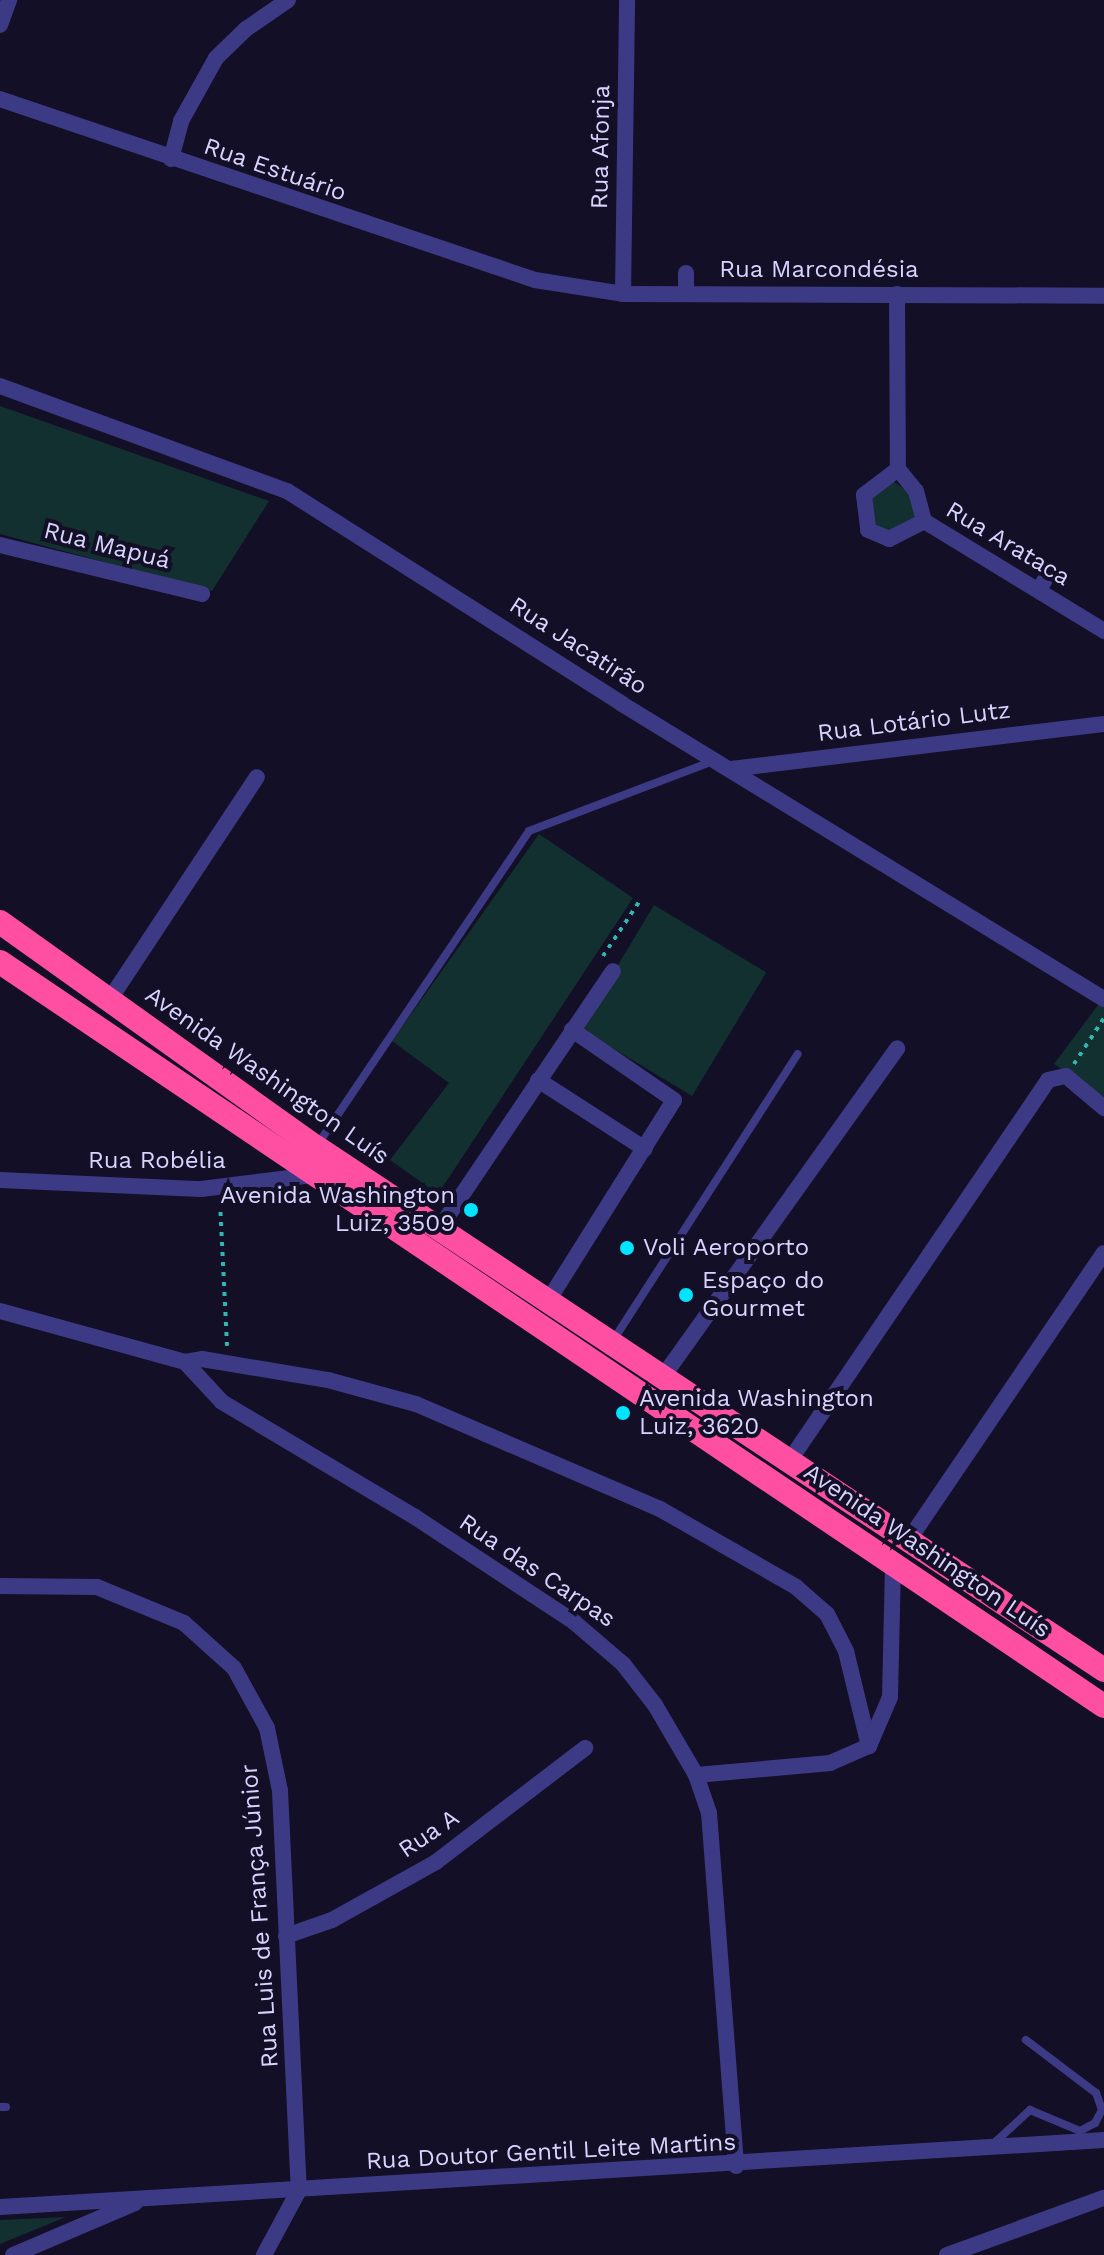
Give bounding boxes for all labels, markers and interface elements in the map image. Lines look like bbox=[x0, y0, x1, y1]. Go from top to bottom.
street label: Rua Afonja bbox=[586, 84, 616, 210]
street label: Rua Estuário bbox=[200, 132, 350, 208]
street label: Rua Marcondésia bbox=[719, 256, 919, 284]
street label: Rua Arataca bbox=[940, 495, 1076, 593]
street label: Rua Mapuá bbox=[41, 516, 173, 576]
street label: Rua Jacatirão bbox=[503, 591, 653, 701]
street label: Rua Lotário Lutz bbox=[816, 696, 1012, 748]
street label: Avenida Washington Luís bbox=[139, 980, 395, 1172]
street label: Rua Robélia bbox=[88, 1147, 226, 1175]
place label: Avenida Washington Luiz, 3509 bbox=[219, 1182, 455, 1238]
marker: Avenida Washington Luiz, 3509 bbox=[462, 1201, 480, 1219]
place label: Voli Aeroporto bbox=[643, 1234, 810, 1262]
marker: Voli Aeroporto bbox=[618, 1239, 636, 1257]
place label: Espaço do Gourmet bbox=[702, 1267, 824, 1323]
marker: Espaço do Gourmet bbox=[677, 1286, 695, 1304]
place label: Avenida Washington Luiz, 3620 bbox=[639, 1385, 875, 1441]
marker: Avenida Washington Luiz, 3620 bbox=[614, 1404, 632, 1422]
street label: Avenida Washington Luís bbox=[798, 1457, 1056, 1645]
street label: Rua das Carpas bbox=[453, 1508, 621, 1634]
street label: Rua Luis de França Júnior bbox=[235, 1762, 285, 2070]
street label: Rua A bbox=[393, 1803, 465, 1865]
street label: Rua Doutor Gentil Leite Martins bbox=[364, 2128, 738, 2176]

